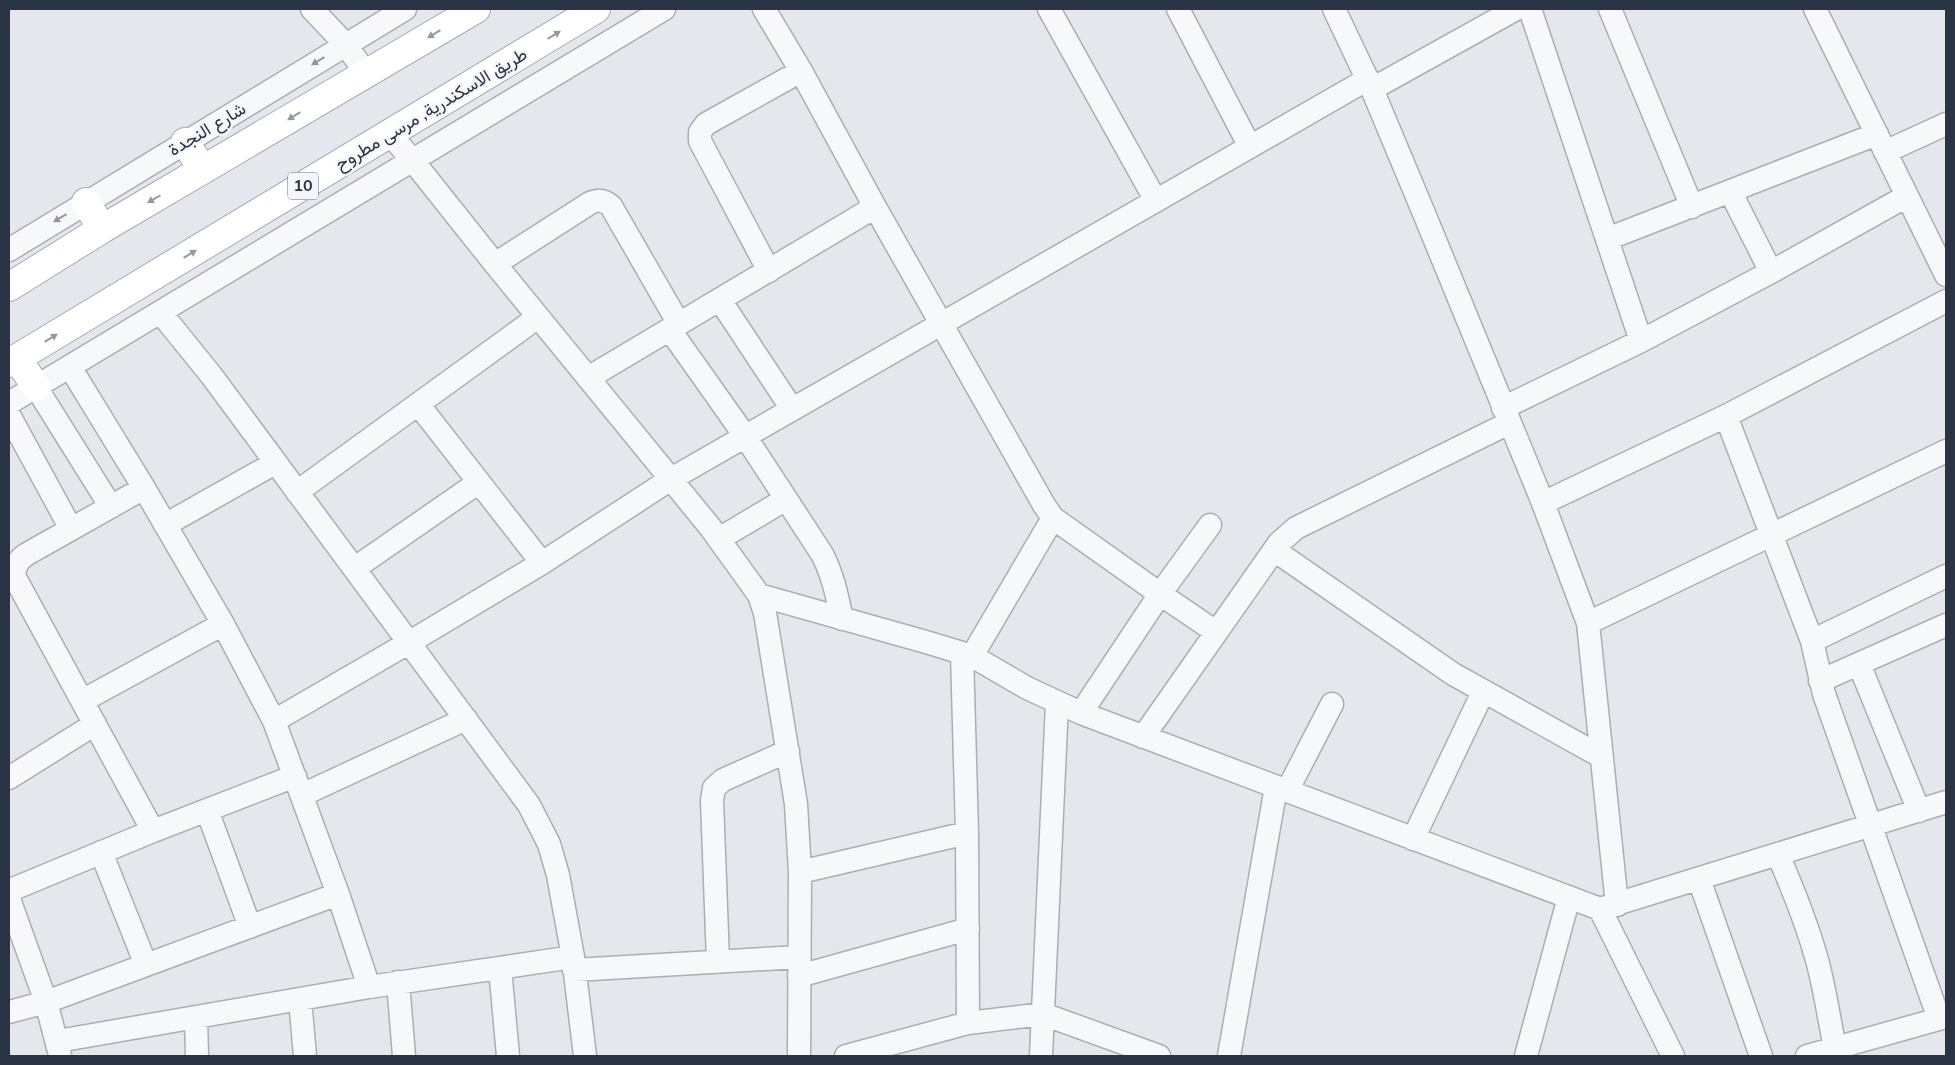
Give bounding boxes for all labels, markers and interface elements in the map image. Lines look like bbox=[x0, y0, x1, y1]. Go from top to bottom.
one-way arrow bbox=[427, 29, 440, 38]
one-way arrow bbox=[547, 30, 560, 39]
street label: طريق الاسكندرية, مرسى مطروح bbox=[330, 42, 532, 176]
one-way arrow bbox=[312, 56, 325, 65]
street label: شارع النجدة bbox=[164, 96, 250, 162]
one-way arrow bbox=[287, 112, 300, 121]
road number: 10 bbox=[288, 172, 318, 200]
one-way arrow bbox=[147, 194, 160, 203]
one-way arrow bbox=[54, 214, 67, 223]
one-way arrow bbox=[183, 250, 196, 259]
one-way arrow bbox=[44, 333, 57, 342]

